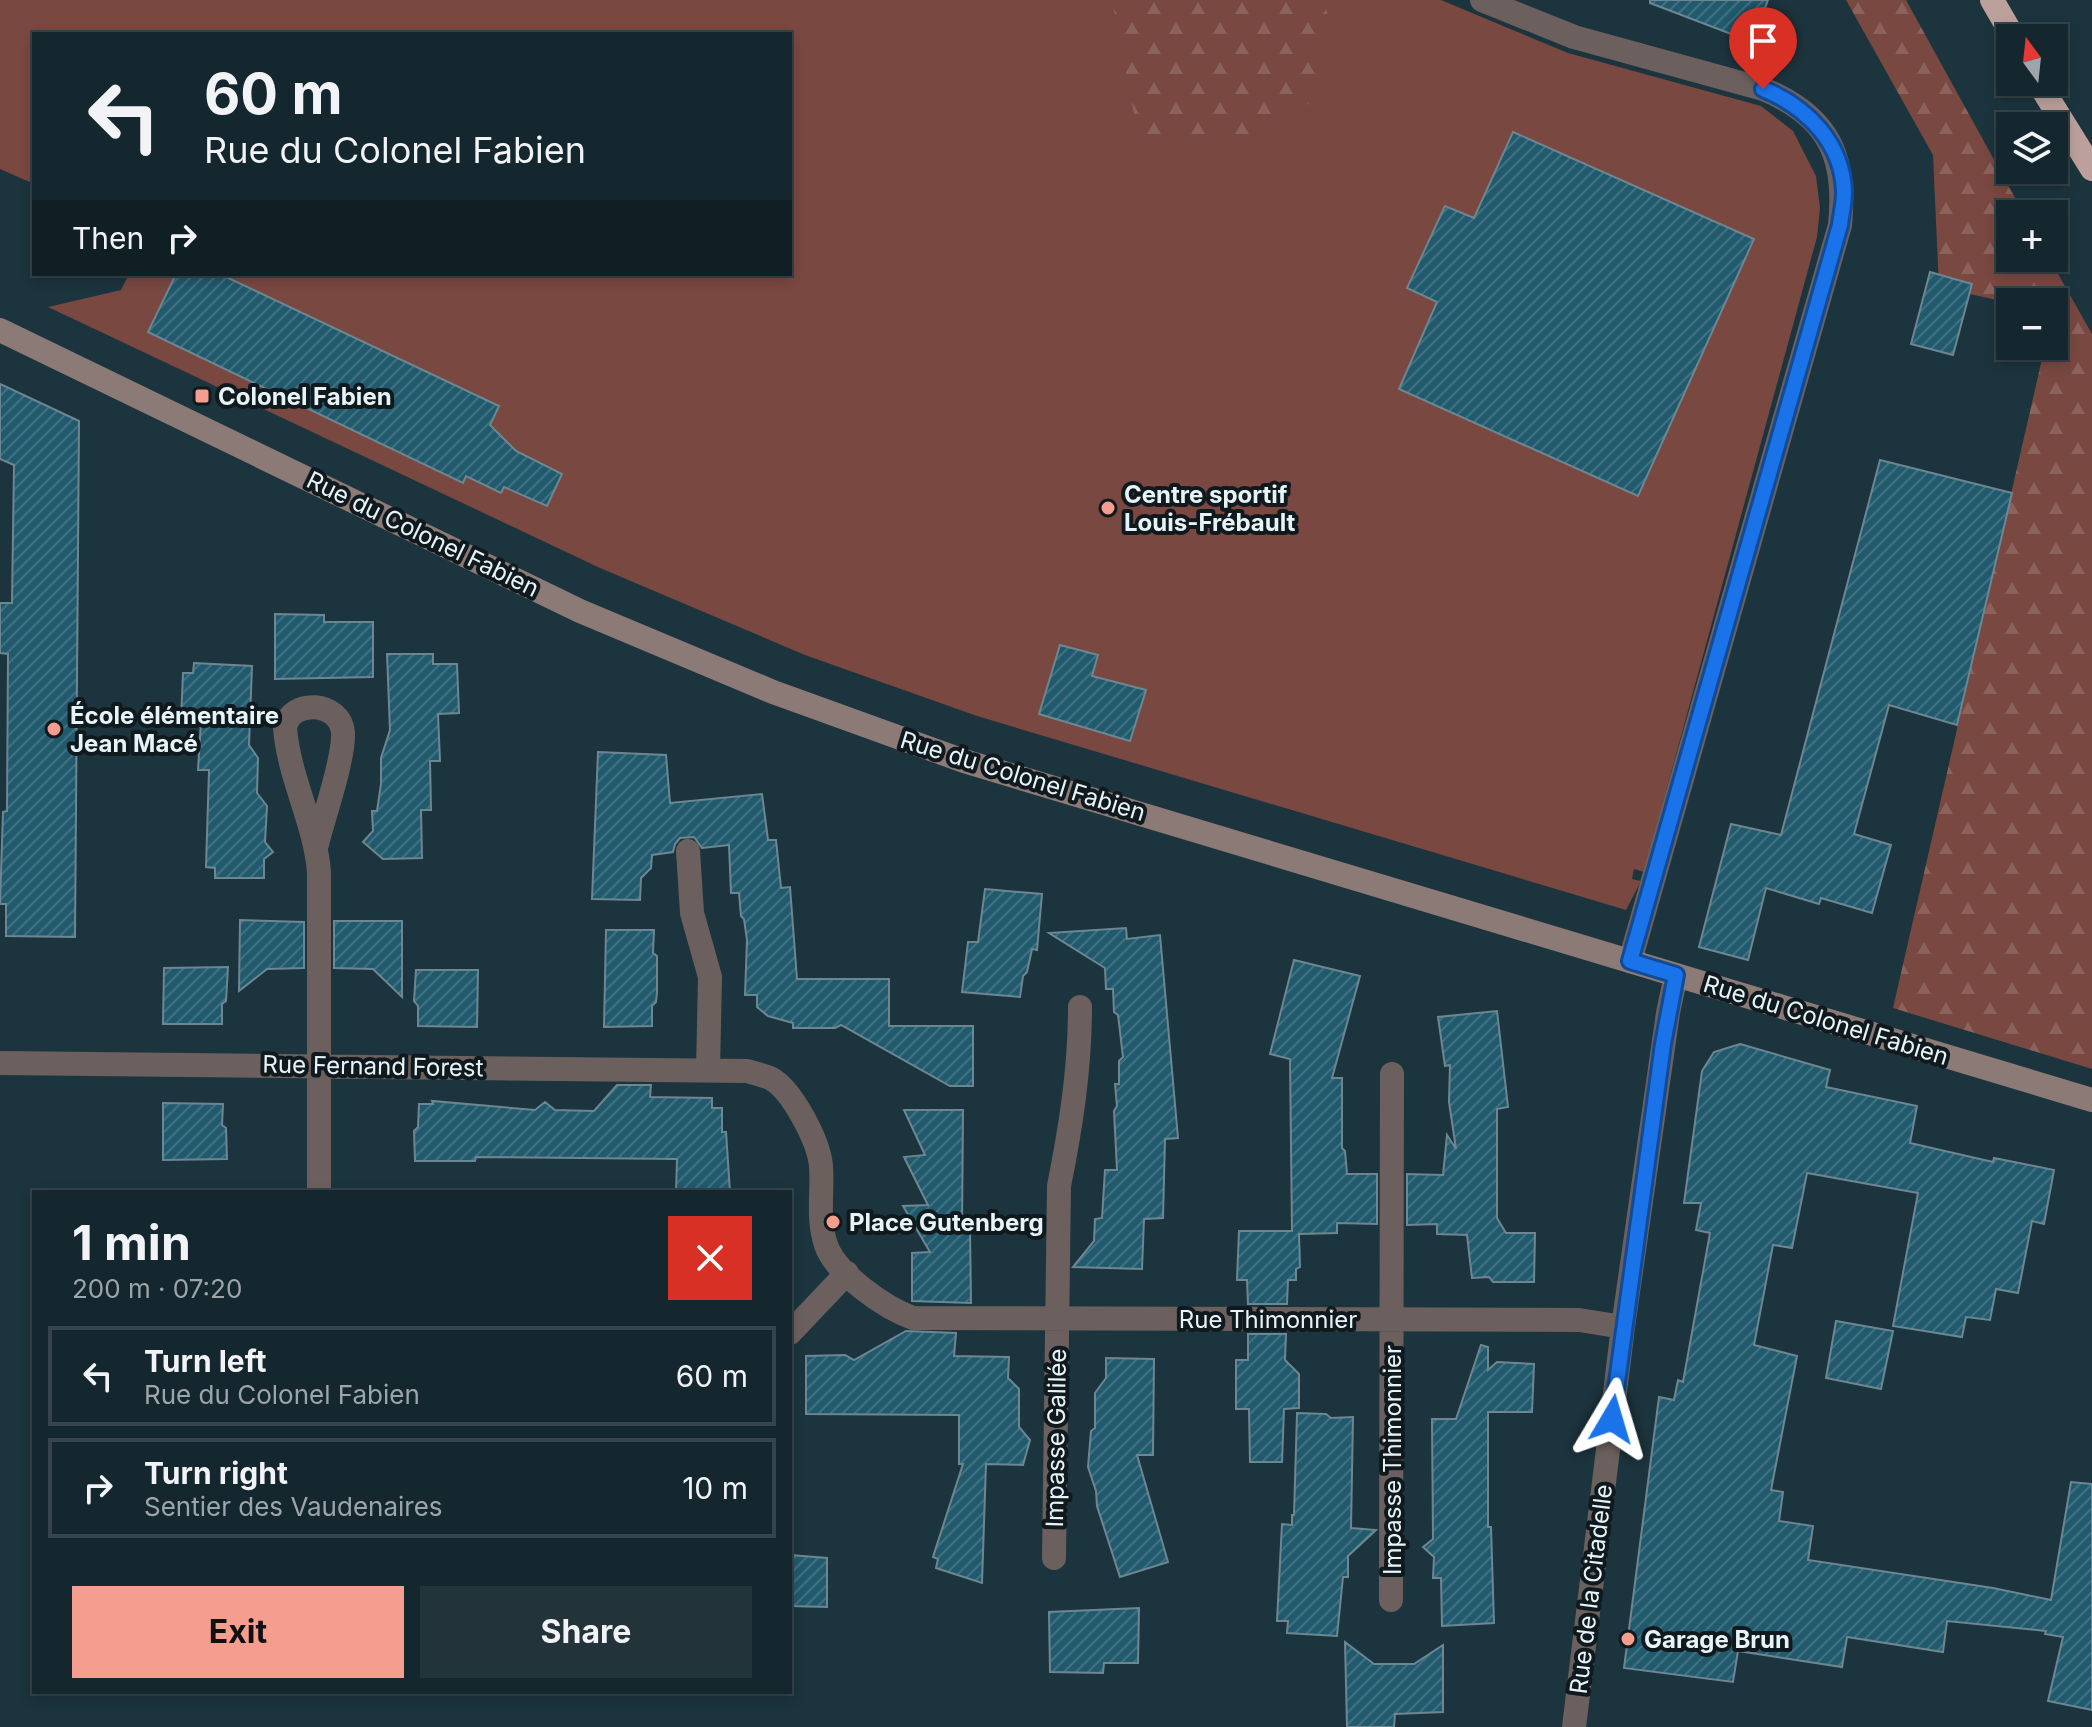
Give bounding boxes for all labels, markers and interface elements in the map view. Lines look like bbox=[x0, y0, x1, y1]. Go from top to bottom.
pin bbox=[1729, 7, 1797, 89]
icon: arrive bbox=[1741, 19, 1785, 63]
north arrow bbox=[1996, 24, 2068, 96]
map controls bbox=[1996, 24, 2068, 360]
text: 60 m bbox=[204, 60, 343, 128]
icon: left bbox=[72, 64, 176, 168]
button: layers bbox=[1996, 112, 2068, 184]
text: Rue du Colonel Fabien bbox=[204, 128, 586, 172]
button: + bbox=[1996, 200, 2068, 272]
icon: right bbox=[160, 216, 204, 260]
text: Then bbox=[72, 220, 144, 256]
button: − bbox=[1996, 288, 2068, 360]
place label: Colonel Fabien bbox=[218, 382, 392, 411]
marker: Colonel Fabien bbox=[193, 387, 211, 405]
street label: Rue du Colonel Fabien bbox=[302, 465, 544, 603]
place label: Centre sportif Louis-Frébault bbox=[1124, 480, 1296, 537]
marker: Centre sportif Louis-Frébault bbox=[1099, 499, 1117, 517]
place label: École élémentaire Jean Macé bbox=[70, 701, 279, 758]
marker: École élémentaire Jean Macé bbox=[45, 720, 63, 738]
street label: Rue du Colonel Fabien bbox=[897, 725, 1149, 827]
street label: Rue du Colonel Fabien bbox=[1700, 969, 1952, 1071]
street label: Rue Fernand Forest bbox=[262, 1050, 484, 1082]
place label: Place Gutenberg bbox=[849, 1208, 1044, 1237]
text: 1 min bbox=[72, 1213, 191, 1272]
marker: Place Gutenberg bbox=[824, 1213, 842, 1231]
button: close bbox=[668, 1216, 752, 1300]
text: 200 m · 07:20 bbox=[72, 1273, 242, 1304]
street label: Rue Thimonnier bbox=[1179, 1305, 1357, 1334]
text: Turn left bbox=[144, 1343, 266, 1379]
street label: Impasse Thimonnier bbox=[1378, 1345, 1407, 1575]
street label: Impasse Galilée bbox=[1040, 1348, 1072, 1528]
icon: left bbox=[76, 1354, 120, 1398]
text: 60 m bbox=[676, 1358, 748, 1394]
position arrow bbox=[1570, 1377, 1654, 1461]
text: Rue du Colonel Fabien bbox=[144, 1379, 420, 1410]
text: Turn right bbox=[144, 1455, 288, 1491]
icon: right bbox=[76, 1466, 120, 1510]
text: 10 m bbox=[682, 1470, 748, 1506]
street label: Rue de la Citadelle bbox=[1564, 1483, 1618, 1695]
text: Sentier des Vaudenaires bbox=[144, 1491, 443, 1522]
button: Exit bbox=[72, 1586, 404, 1678]
button: Share bbox=[420, 1586, 752, 1678]
place label: Garage Brun bbox=[1644, 1625, 1790, 1654]
marker: Garage Brun bbox=[1619, 1630, 1637, 1648]

